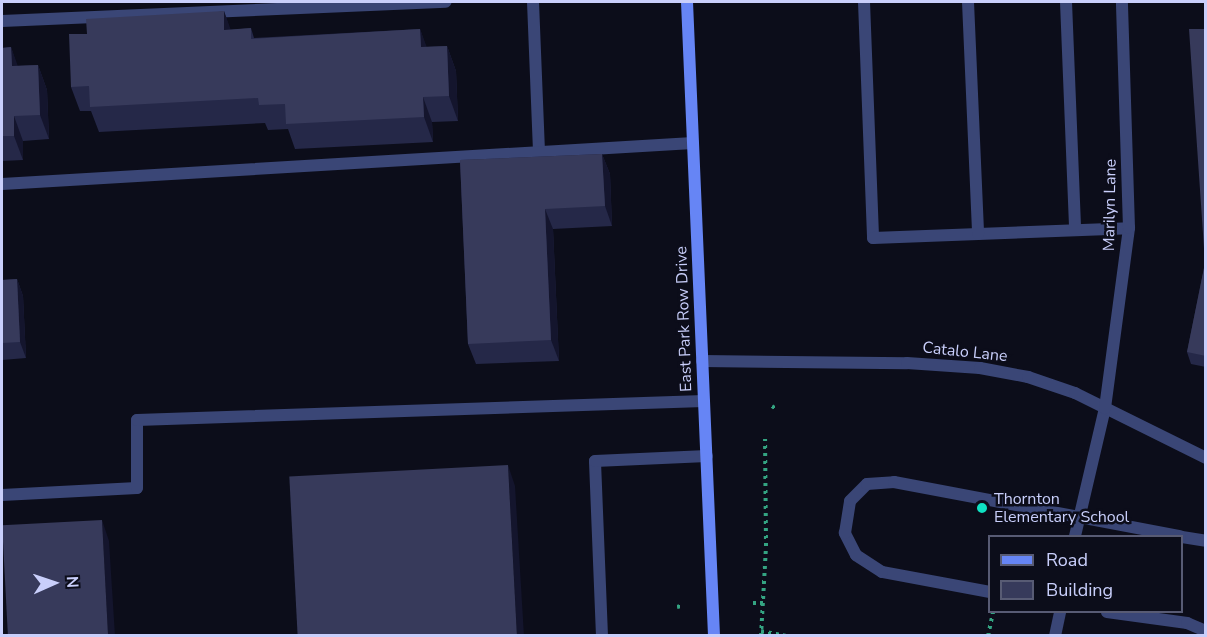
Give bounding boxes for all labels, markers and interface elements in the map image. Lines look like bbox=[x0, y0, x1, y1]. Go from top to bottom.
street label: Marilyn Lane bbox=[1100, 159, 1120, 251]
street label: East Park Row Drive bbox=[672, 246, 696, 392]
street label: Catalo Lane bbox=[921, 338, 1009, 366]
place label: Thornton Elementary School bbox=[994, 489, 1129, 527]
marker: Thornton Elementary School bbox=[975, 501, 989, 515]
legend bbox=[988, 535, 1183, 613]
text: Road bbox=[1046, 548, 1088, 572]
north arrow bbox=[24, 553, 84, 613]
text: N bbox=[61, 576, 83, 589]
text: Building bbox=[1046, 578, 1113, 602]

